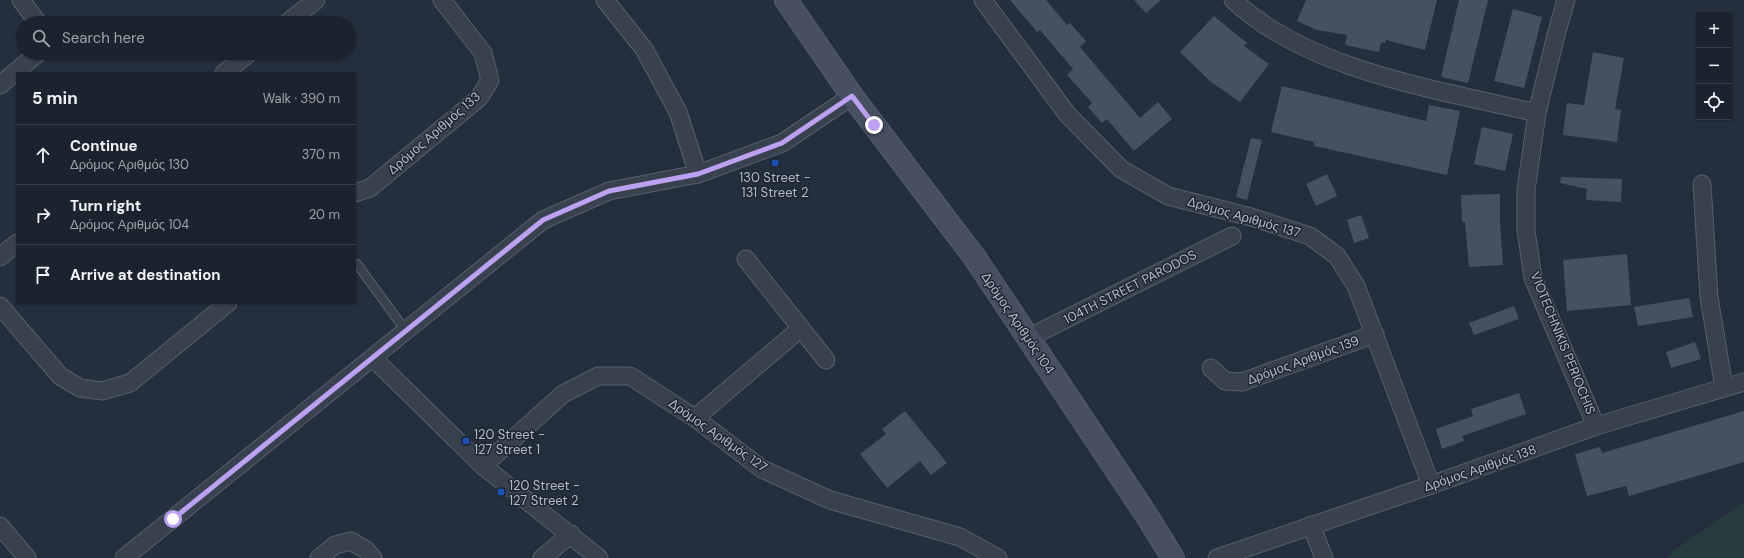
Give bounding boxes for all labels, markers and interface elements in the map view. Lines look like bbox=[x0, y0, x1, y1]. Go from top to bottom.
map controls bbox=[1696, 12, 1732, 120]
button: + bbox=[1696, 12, 1732, 48]
search box bbox=[16, 16, 356, 60]
icon: search bbox=[30, 27, 52, 49]
text: Search here bbox=[62, 28, 145, 48]
button: − bbox=[1696, 48, 1732, 84]
button: locate bbox=[1696, 84, 1732, 120]
text: 5 min bbox=[32, 87, 78, 109]
street label: Δρόμος Αριθμός 133 bbox=[384, 88, 484, 178]
text: Walk · 390 m bbox=[263, 90, 340, 107]
route end bbox=[865, 116, 883, 134]
text: Continue bbox=[70, 136, 138, 156]
icon: ahead bbox=[32, 144, 54, 166]
text: 370 m bbox=[302, 146, 340, 163]
text: Δρόμος Αριθμός 130 bbox=[70, 156, 189, 173]
marker: 130 Street - 131 Street 2 bbox=[770, 158, 780, 168]
place label: 130 Street - 131 Street 2 bbox=[739, 169, 811, 201]
street label: Δρόμος Αριθμός 137 bbox=[1185, 193, 1303, 241]
text: Turn right bbox=[70, 196, 141, 216]
icon: right bbox=[32, 204, 54, 226]
text: 20 m bbox=[309, 206, 340, 223]
text: Δρόμος Αριθμός 104 bbox=[70, 216, 189, 233]
street label: 104TH STREET PARODOS bbox=[1061, 246, 1199, 328]
icon: arrive bbox=[32, 264, 54, 286]
text: Arrive at destination bbox=[70, 265, 221, 285]
street label: Δρόμος Αριθμός 104 bbox=[978, 269, 1058, 377]
street label: VIOTECHNIKIS PERIOCHIS bbox=[1527, 269, 1599, 417]
street label: Δρόμος Αριθμός 139 bbox=[1245, 332, 1361, 388]
street label: Δρόμος Αριθμός 127 bbox=[665, 395, 771, 475]
place label: 120 Street - 127 Street 1 bbox=[474, 426, 545, 458]
marker: 120 Street - 127 Street 1 bbox=[461, 436, 471, 446]
street label: Δρόμος Αριθμός 138 bbox=[1421, 441, 1539, 495]
place label: 120 Street - 127 Street 2 bbox=[509, 477, 580, 509]
marker: 120 Street - 127 Street 2 bbox=[496, 487, 506, 497]
route start bbox=[164, 510, 182, 528]

